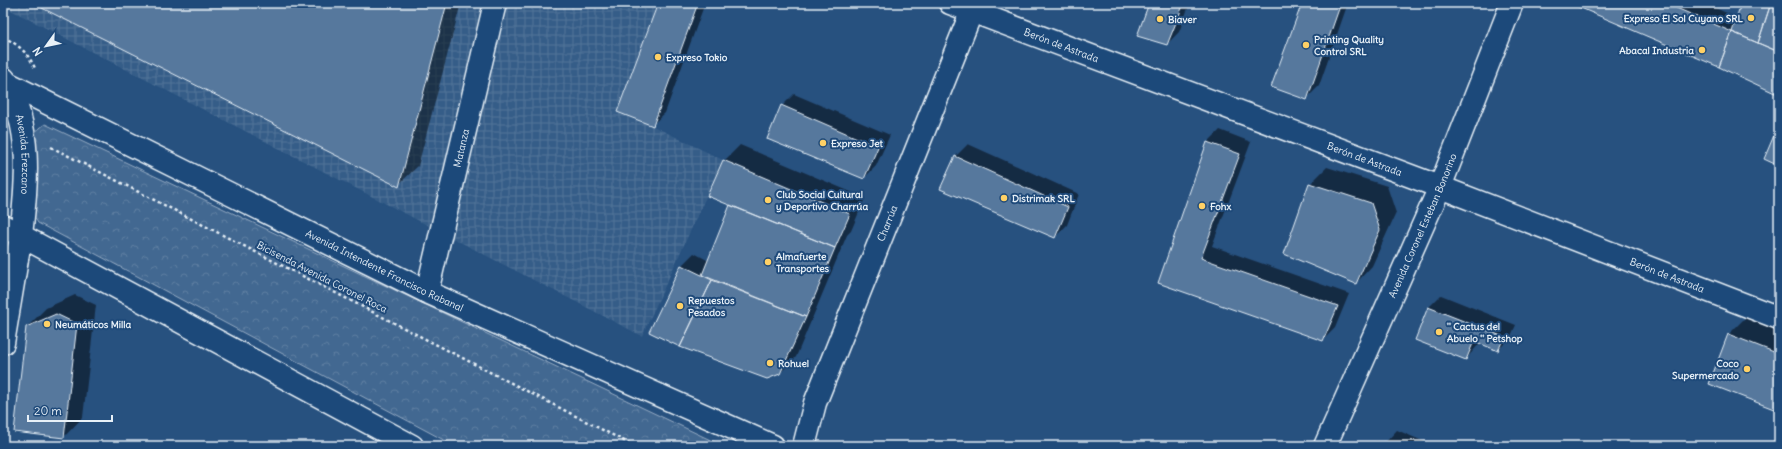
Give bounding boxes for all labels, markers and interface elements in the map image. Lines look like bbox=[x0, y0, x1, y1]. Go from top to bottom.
place label: Expreso El Sol Cuyano SRL bbox=[1624, 12, 1744, 25]
place label: Biaver bbox=[1168, 13, 1198, 26]
marker: Expreso El Sol Cuyano SRL bbox=[1746, 13, 1756, 23]
marker: Biaver bbox=[1155, 14, 1165, 24]
street label: Berón de Astrada bbox=[1022, 25, 1101, 65]
north arrow bbox=[26, 26, 66, 66]
place label: Printing Quality Control SRL bbox=[1314, 33, 1384, 58]
marker: Printing Quality Control SRL bbox=[1301, 40, 1311, 50]
text: N bbox=[30, 44, 46, 58]
place label: Abacal Industria bbox=[1619, 44, 1694, 57]
marker: Abacal Industria bbox=[1697, 45, 1707, 55]
place label: Expreso Tokio bbox=[666, 51, 728, 64]
marker: Expreso Tokio bbox=[653, 52, 663, 62]
street label: Avenida Erezcano bbox=[13, 113, 32, 195]
street label: Matanza bbox=[450, 127, 472, 168]
place label: Expreso Jet bbox=[831, 137, 884, 150]
marker: Expreso Jet bbox=[818, 138, 828, 148]
street label: Berón de Astrada bbox=[1325, 139, 1404, 179]
street label: Avenida Coronel Esteban Bonorino bbox=[1385, 151, 1459, 300]
place label: Club Social Cultural y Deportivo Charrúa bbox=[776, 188, 868, 213]
place label: Distrimak SRL bbox=[1012, 192, 1075, 205]
marker: Distrimak SRL bbox=[999, 193, 1009, 203]
marker: Club Social Cultural y Deportivo Charrúa bbox=[763, 195, 773, 205]
place label: Fohx bbox=[1210, 200, 1232, 213]
marker: Fohx bbox=[1197, 201, 1207, 211]
street label: Charrúa bbox=[874, 203, 900, 243]
street label: Avenida Intendente Francisco Rabanal bbox=[304, 226, 466, 314]
street label: Bicisenda Avenida Coronel Roca bbox=[255, 238, 390, 316]
place label: Almafuerte Transportes bbox=[776, 250, 830, 275]
street label: Berón de Astrada bbox=[1628, 254, 1707, 295]
marker: Almafuerte Transportes bbox=[763, 257, 773, 267]
place label: Repuestos Pesados bbox=[688, 294, 735, 319]
marker: Repuestos Pesados bbox=[675, 301, 685, 311]
place label: Neumáticos Milla bbox=[55, 318, 131, 331]
marker: Neumáticos Milla bbox=[42, 319, 52, 329]
place label: '' Cactus del Abuelo '' Petshop bbox=[1447, 320, 1523, 345]
marker: '' Cactus del Abuelo '' Petshop bbox=[1434, 327, 1444, 337]
place label: Rohuel bbox=[778, 357, 809, 370]
place label: Coco Supermercado bbox=[1672, 357, 1739, 382]
marker: Rohuel bbox=[765, 358, 775, 368]
marker: Coco Supermercado bbox=[1742, 364, 1752, 374]
scale bar bbox=[28, 397, 112, 423]
text: 20 m bbox=[34, 403, 62, 418]

